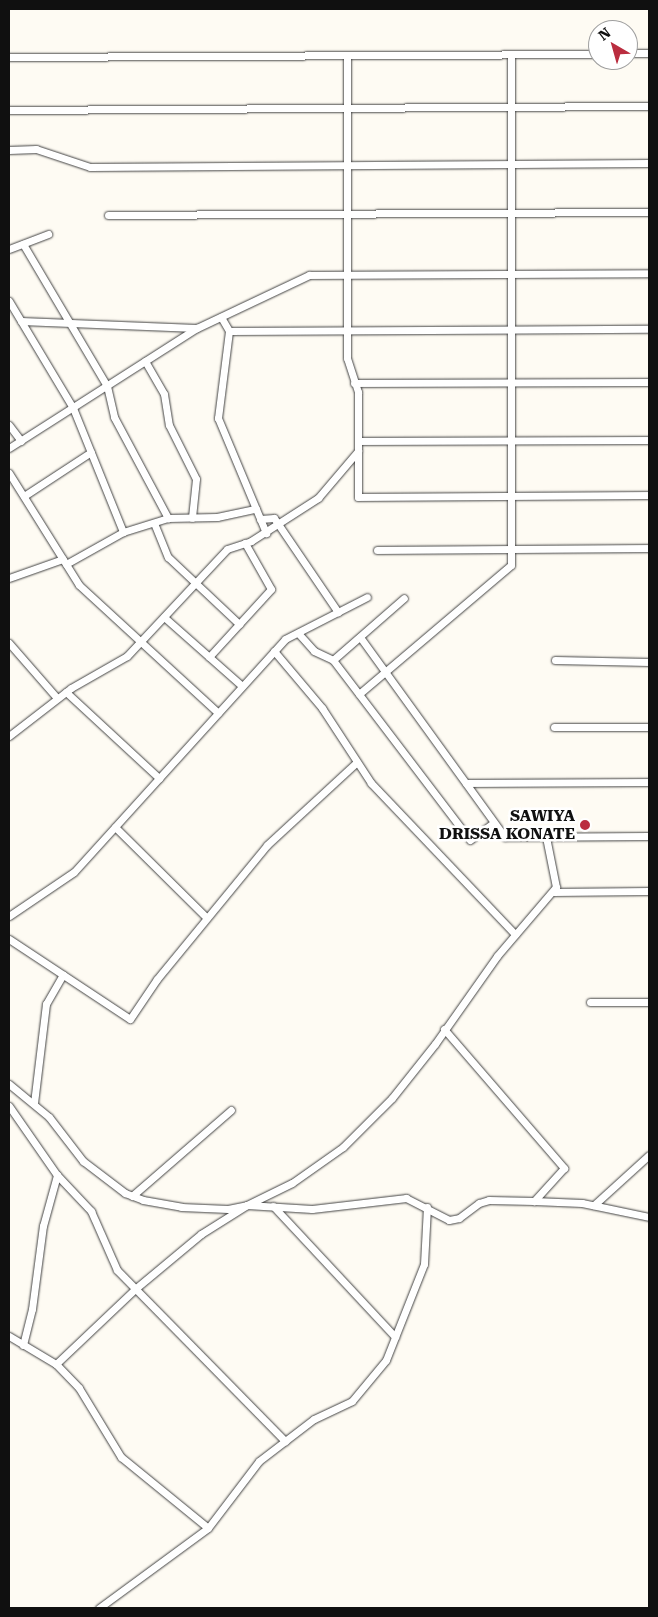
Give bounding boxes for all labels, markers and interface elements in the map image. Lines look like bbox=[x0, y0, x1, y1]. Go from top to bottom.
north arrow bbox=[588, 20, 638, 70]
text: N bbox=[595, 24, 614, 44]
place label: SAWIYA DRISSA KONATE bbox=[439, 806, 575, 844]
marker: SAWIYA DRISSA KONATE bbox=[579, 819, 591, 831]

